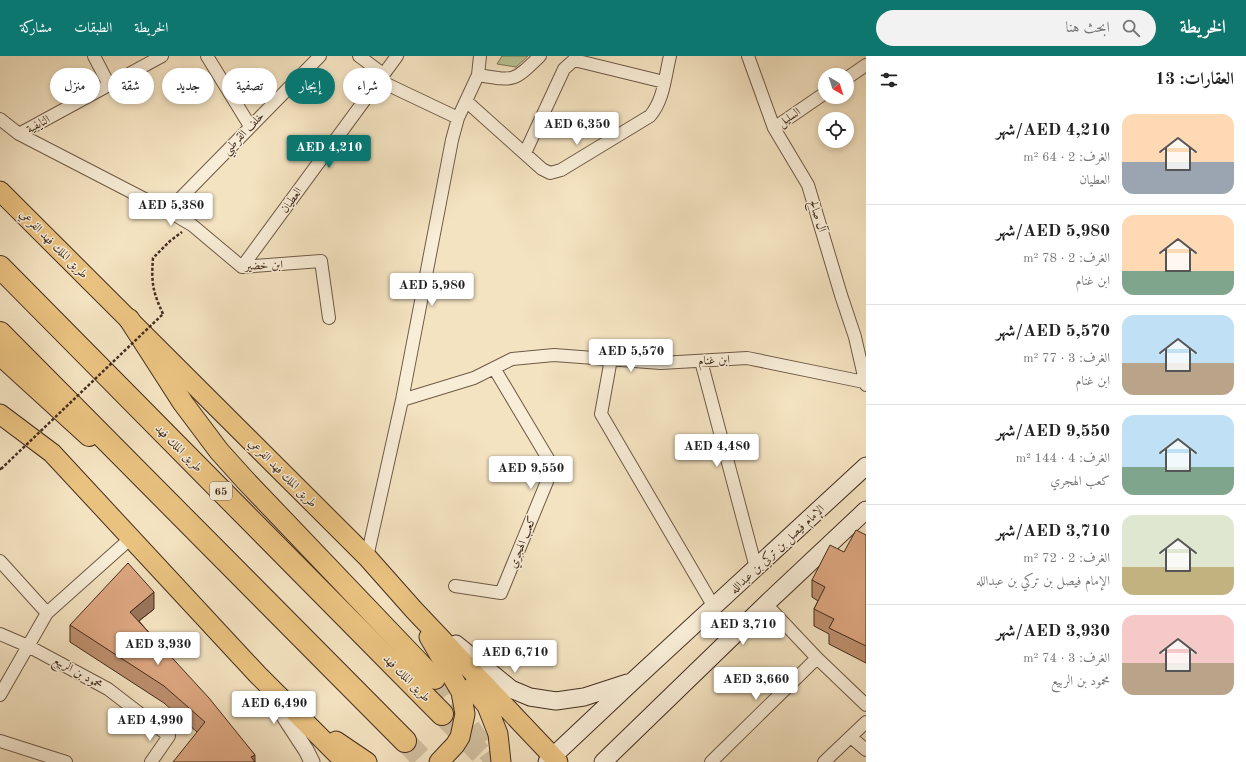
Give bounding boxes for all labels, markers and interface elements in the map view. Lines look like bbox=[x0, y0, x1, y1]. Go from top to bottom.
search box bbox=[876, 10, 1156, 46]
icon: search bbox=[1120, 17, 1142, 39]
text: الخريطة bbox=[1180, 19, 1226, 38]
text: مشاركة bbox=[20, 21, 52, 35]
text: الطبقات bbox=[74, 21, 112, 35]
text: الخريطة bbox=[134, 21, 168, 35]
text: ابحث هنا bbox=[1066, 21, 1110, 36]
chip: منزل bbox=[50, 68, 100, 104]
chip: شقة bbox=[108, 68, 154, 104]
chip: جديد bbox=[162, 68, 214, 104]
chip: تصفية bbox=[222, 68, 277, 104]
chip: إيجار bbox=[285, 68, 335, 104]
chip: شراء bbox=[343, 68, 392, 104]
north arrow bbox=[818, 68, 854, 104]
map controls bbox=[818, 68, 854, 148]
icon: filters bbox=[878, 69, 900, 91]
text: العقارات: 13 bbox=[1155, 71, 1234, 88]
street label: السليل bbox=[776, 106, 805, 131]
street label: خلف القرطبي bbox=[221, 110, 270, 161]
pin: AED 6,350 bbox=[531, 112, 623, 146]
button: locate bbox=[818, 112, 854, 148]
street label: النايفية bbox=[25, 113, 53, 137]
text: AED 6,350 bbox=[544, 118, 610, 131]
text: AED 4,210/شهر bbox=[996, 122, 1110, 139]
icon: home bbox=[1154, 130, 1202, 178]
pin: AED 4,210 bbox=[283, 135, 375, 169]
text: AED 4,210 bbox=[296, 141, 362, 154]
text: الغرف: 2 · 64 m² bbox=[1023, 151, 1110, 164]
text: العطيان bbox=[1079, 174, 1110, 187]
street label: العطيان bbox=[279, 185, 305, 216]
pin: AED 5,380 bbox=[125, 193, 217, 227]
street label: آل صالح bbox=[804, 198, 831, 236]
text: AED 5,380 bbox=[138, 199, 204, 212]
street label: طريق الملك فهد الفرعي bbox=[15, 208, 90, 283]
text: AED 5,980/شهر bbox=[996, 223, 1110, 240]
icon: home bbox=[1154, 231, 1202, 279]
text: الغرف: 2 · 78 m² bbox=[1023, 252, 1110, 265]
street label: ابن خضير bbox=[243, 259, 284, 273]
pin: AED 5,980 bbox=[386, 273, 478, 307]
text: ابن غنام bbox=[1076, 275, 1110, 288]
text: AED 5,980 bbox=[399, 279, 465, 292]
text: AED 5,570/شهر bbox=[996, 323, 1110, 340]
icon: home bbox=[1154, 331, 1202, 379]
pin: AED 5,570 bbox=[585, 339, 677, 373]
text: AED 5,570 bbox=[598, 345, 664, 358]
text: الغرف: 3 · 77 m² bbox=[1023, 352, 1110, 365]
street label: ابن غنام bbox=[698, 354, 731, 372]
text: ابن غنام bbox=[1076, 375, 1110, 388]
street label: طريق الملك فهد bbox=[152, 423, 204, 476]
text: AED 9,550/شهر bbox=[996, 423, 1110, 440]
icon: home bbox=[1154, 431, 1202, 479]
pin: AED 4,480 bbox=[671, 434, 763, 468]
street label: طريق الملك فهد الفرعي bbox=[244, 437, 319, 512]
text: AED 4,480 bbox=[684, 440, 750, 453]
text: الغرف: 4 · 144 m² bbox=[1016, 452, 1110, 465]
pin: AED 9,550 bbox=[485, 456, 577, 490]
text: AED 9,550 bbox=[498, 462, 564, 475]
text: كعب الهجري bbox=[1050, 475, 1110, 488]
road number: 65 bbox=[210, 482, 232, 500]
street label: الإمام فيصل بن تركي بن عبدالله bbox=[726, 501, 830, 599]
street label: كعب الهجري bbox=[506, 514, 542, 571]
text: AED 3,710/شهر bbox=[996, 523, 1110, 540]
icon: home bbox=[1154, 531, 1202, 579]
text: الغرف: 2 · 72 m² bbox=[1023, 552, 1110, 565]
text: الإمام فيصل بن تركي بن عبدالله bbox=[976, 575, 1110, 588]
pin: AED 3,710 bbox=[697, 612, 789, 646]
text: AED 3,710 bbox=[710, 618, 776, 631]
text: AED 3,930/شهر bbox=[996, 623, 1110, 640]
icon: home bbox=[1154, 631, 1202, 679]
pin: AED 3,930 bbox=[112, 632, 204, 666]
text: AED 3,930 bbox=[125, 638, 191, 651]
pin: AED 6,710 bbox=[469, 640, 561, 674]
text: AED 6,710 bbox=[482, 646, 548, 659]
text: الغرف: 3 · 74 m² bbox=[1023, 652, 1110, 665]
street label: طريق الملك فهد bbox=[380, 653, 432, 706]
street label: محمود بن الربيع bbox=[49, 654, 104, 695]
pin: AED 3,660 bbox=[710, 667, 802, 701]
text: AED 3,660 bbox=[723, 673, 789, 686]
text: محمود بن الربيع bbox=[1051, 675, 1110, 688]
pin: AED 6,490 bbox=[228, 691, 320, 725]
text: AED 6,490 bbox=[241, 697, 307, 710]
pin: AED 4,990 bbox=[104, 708, 196, 742]
text: AED 4,990 bbox=[117, 714, 183, 727]

